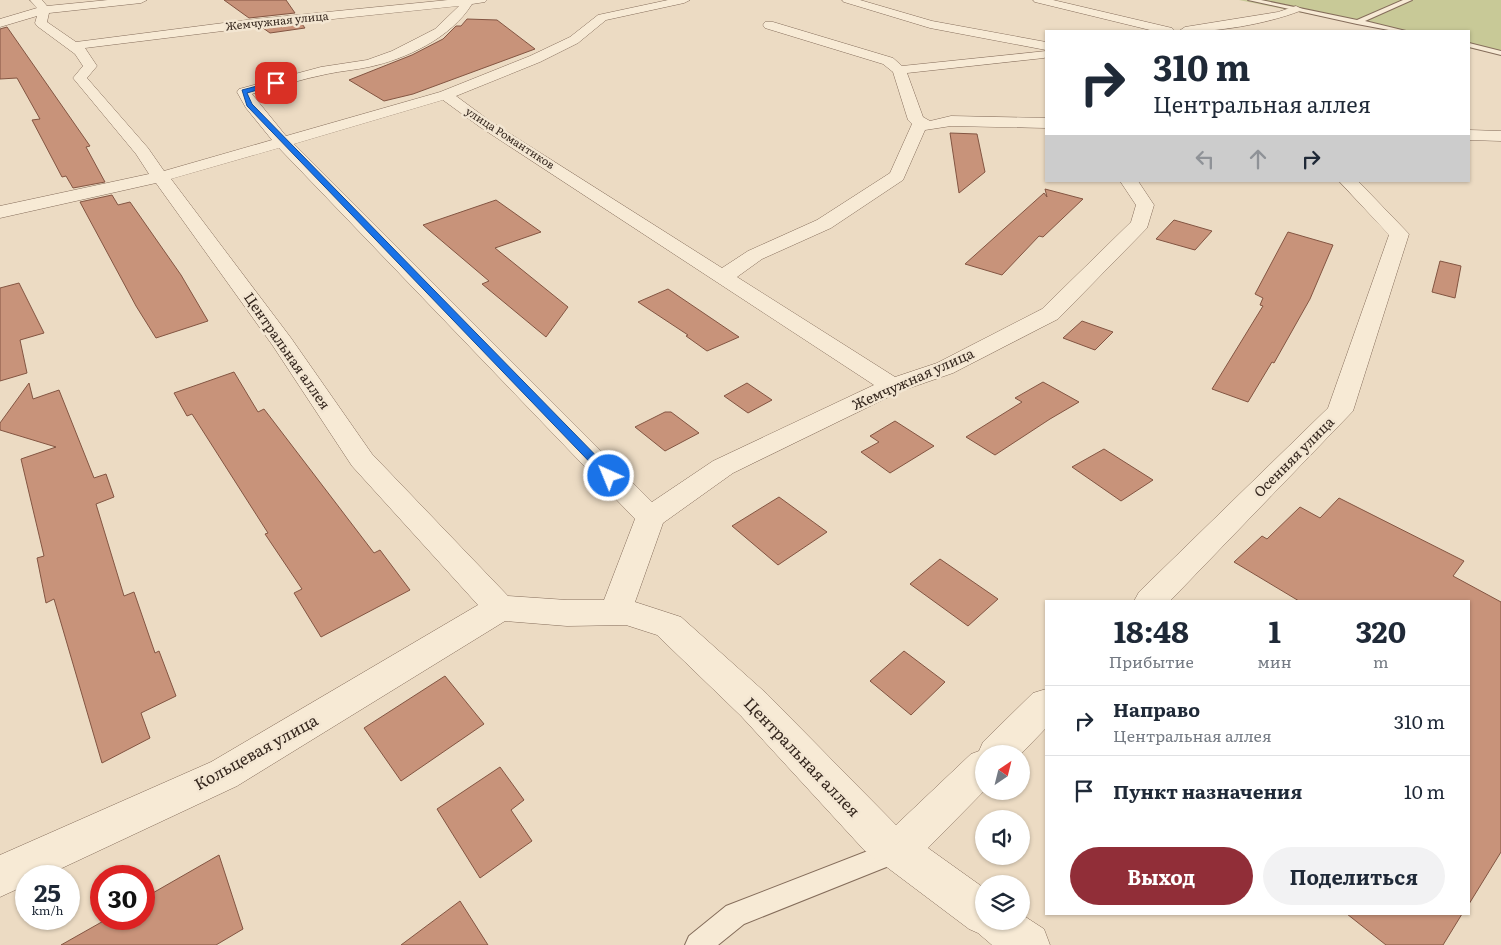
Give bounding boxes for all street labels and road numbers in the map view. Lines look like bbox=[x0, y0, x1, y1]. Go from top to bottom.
street label: Жемчужная улица bbox=[225, 7, 329, 33]
street label: улица Романтиков bbox=[463, 102, 558, 172]
street label: Центральная аллея bbox=[240, 288, 336, 413]
street label: Жемчужная улица bbox=[848, 342, 977, 414]
street label: Осенняя улица bbox=[1249, 411, 1338, 501]
street label: Центральная аллея bbox=[739, 691, 866, 822]
street label: Кольцевая улица bbox=[189, 707, 322, 795]

